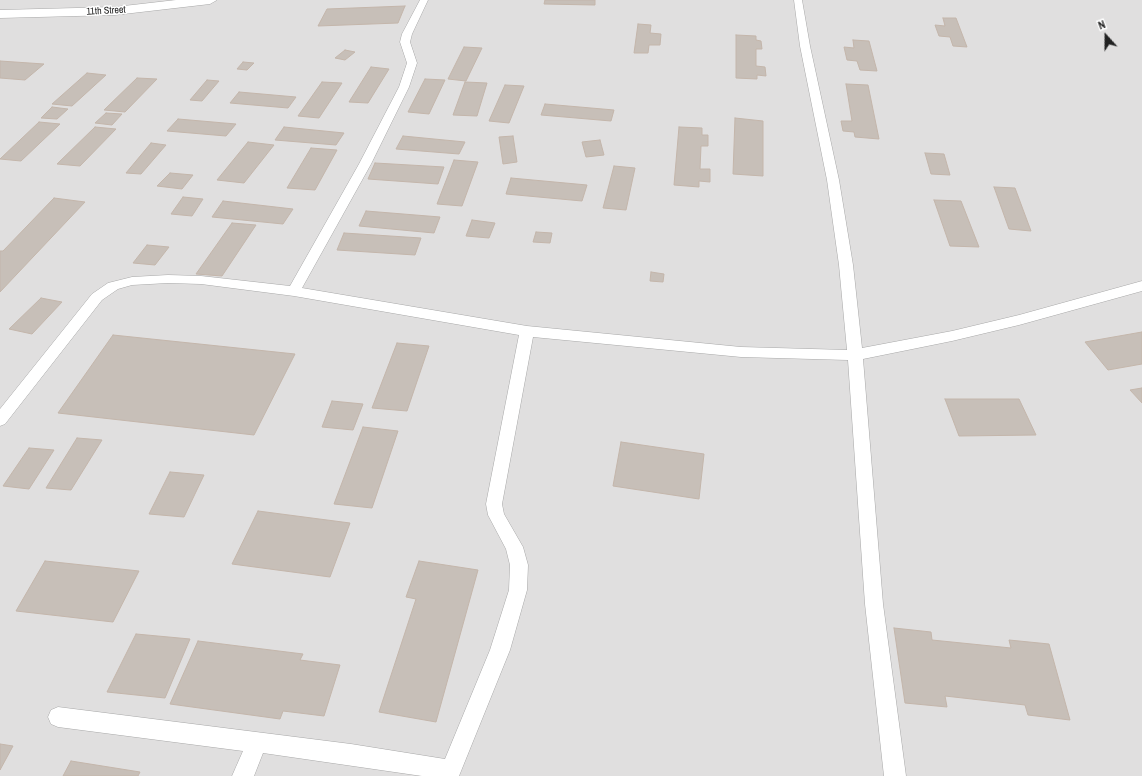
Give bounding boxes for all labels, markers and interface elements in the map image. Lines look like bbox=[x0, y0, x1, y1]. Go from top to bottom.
street label: 11th Street bbox=[86, 4, 126, 18]
north arrow bbox=[1086, 16, 1126, 56]
text: N bbox=[1096, 17, 1107, 33]

